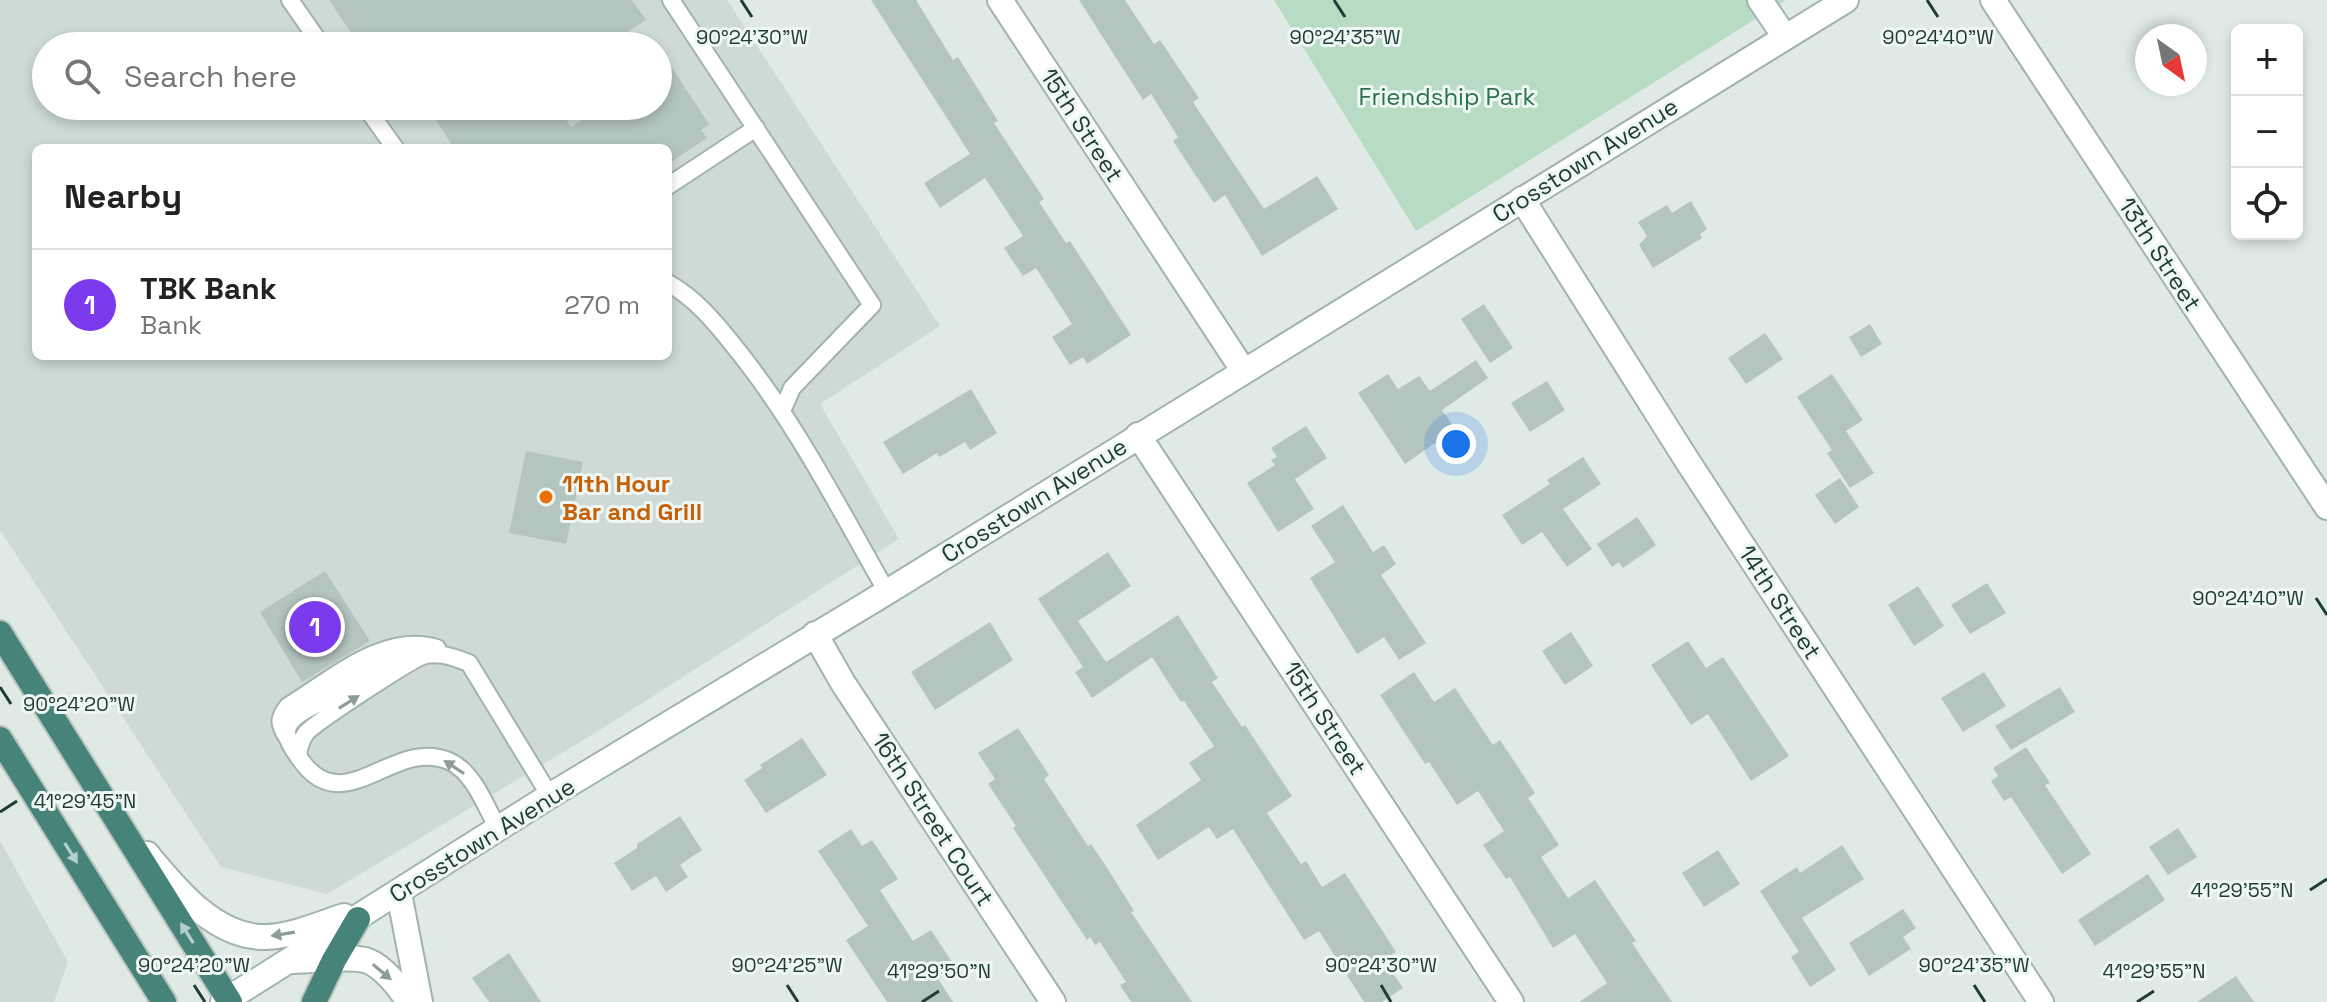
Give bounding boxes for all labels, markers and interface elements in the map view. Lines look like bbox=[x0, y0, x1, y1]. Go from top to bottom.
text: 90°24'30"W bbox=[696, 24, 808, 50]
text: 90°24'35"W bbox=[1289, 24, 1401, 50]
text: 90°24'40"W bbox=[1882, 24, 1994, 50]
north arrow bbox=[2135, 24, 2207, 96]
map controls bbox=[2231, 24, 2303, 240]
button: + bbox=[2231, 24, 2303, 96]
search box bbox=[32, 32, 672, 120]
icon: search bbox=[60, 54, 104, 98]
text: Search here bbox=[124, 57, 297, 96]
street label: 15th Street bbox=[1034, 62, 1130, 188]
park label: Friendship Park bbox=[1358, 81, 1536, 112]
street label: Crosstown Avenue bbox=[1486, 90, 1684, 230]
button: − bbox=[2231, 96, 2303, 168]
button: locate bbox=[2231, 168, 2303, 240]
text: Nearby bbox=[64, 175, 182, 218]
street label: 13th Street bbox=[2112, 191, 2208, 317]
text: TBK Bank bbox=[140, 269, 277, 308]
text: 1 bbox=[84, 288, 96, 322]
text: 270 m bbox=[564, 288, 640, 322]
text: Bank bbox=[140, 308, 202, 342]
your location bbox=[1436, 424, 1476, 464]
street label: Crosstown Avenue bbox=[935, 430, 1133, 570]
place label: 11th Hour Bar and Grill bbox=[562, 468, 702, 527]
marker: 11th Hour Bar and Grill bbox=[537, 488, 555, 506]
street label: 14th Street bbox=[1732, 539, 1828, 665]
text: 90°24'40"W bbox=[2192, 585, 2304, 611]
pin: 1 bbox=[289, 597, 341, 657]
street label: 15th Street bbox=[1277, 655, 1373, 781]
text: 90°24'20"W bbox=[23, 691, 135, 717]
one-way arrow bbox=[338, 695, 360, 709]
street label: 16th Street Court bbox=[865, 726, 1001, 912]
one-way arrow bbox=[444, 759, 465, 774]
street label: Crosstown Avenue bbox=[383, 770, 581, 910]
text: 41°29'45"N bbox=[34, 788, 136, 814]
one-way arrow bbox=[63, 842, 77, 864]
text: 41°29'55"N bbox=[2191, 877, 2294, 903]
one-way arrow bbox=[180, 922, 194, 944]
one-way arrow bbox=[271, 928, 296, 941]
text: 90°24'20"W bbox=[138, 952, 250, 978]
text: 90°24'25"W bbox=[732, 952, 843, 978]
text: 90°24'30"W bbox=[1325, 952, 1437, 978]
text: 90°24'35"W bbox=[1918, 952, 2030, 978]
text: 41°29'50"N bbox=[887, 958, 991, 984]
text: 41°29'55"N bbox=[2103, 958, 2206, 984]
one-way arrow bbox=[372, 963, 392, 980]

